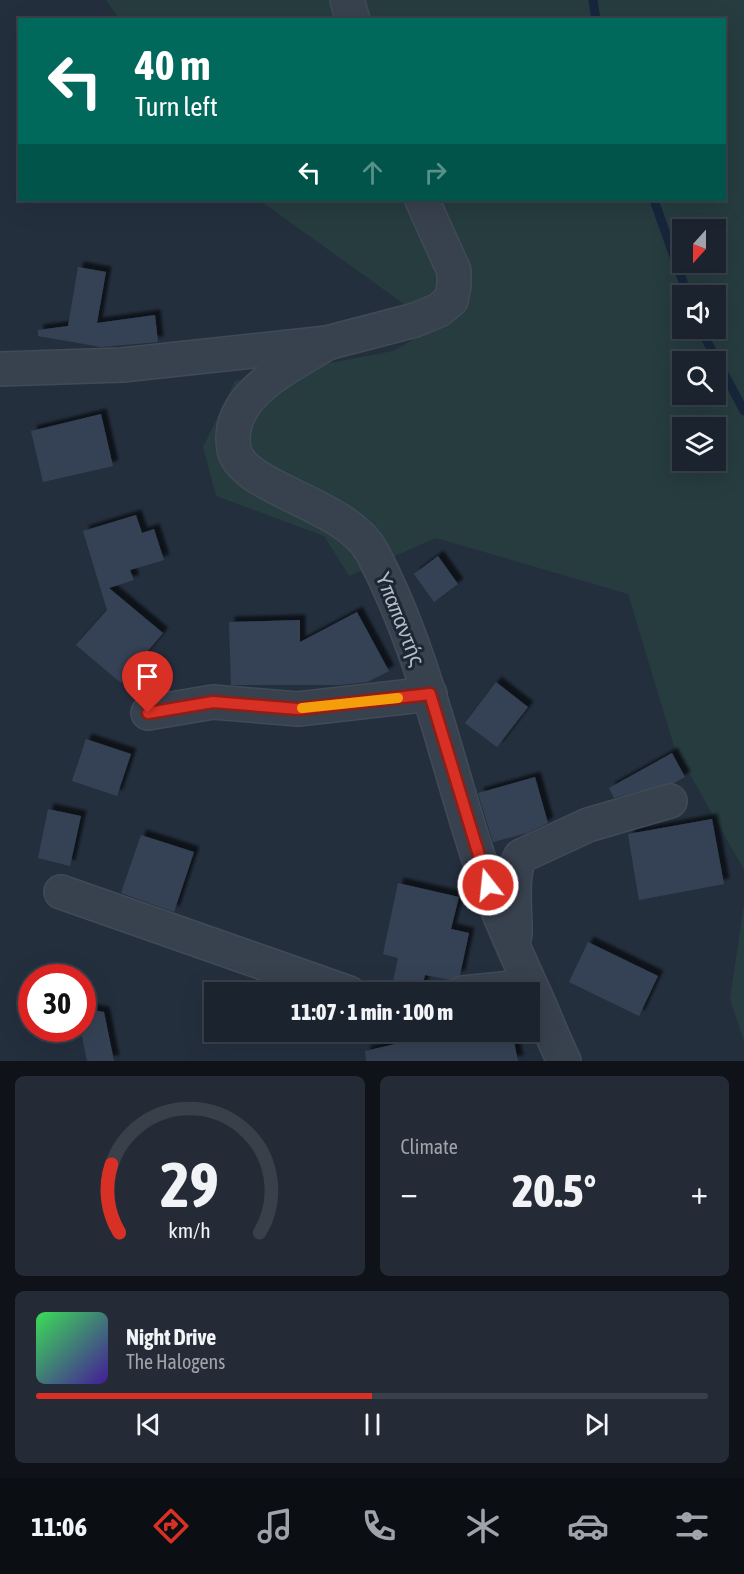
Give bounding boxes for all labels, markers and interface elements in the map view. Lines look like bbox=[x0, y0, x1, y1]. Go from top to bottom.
text: 40 m bbox=[135, 41, 210, 89]
icon: left bbox=[36, 42, 114, 120]
text: Turn left bbox=[135, 91, 218, 122]
icon: left bbox=[293, 156, 326, 189]
icon: ahead bbox=[356, 156, 389, 189]
icon: right bbox=[419, 156, 452, 189]
north arrow bbox=[672, 219, 726, 273]
map controls bbox=[672, 219, 726, 471]
button: sound bbox=[672, 285, 726, 339]
button: search bbox=[672, 351, 726, 405]
button: layers bbox=[672, 417, 726, 471]
street label: Υπαπαντής bbox=[371, 568, 431, 669]
pin bbox=[122, 651, 173, 713]
icon: arrive bbox=[131, 660, 164, 693]
position arrow bbox=[456, 853, 520, 917]
speed limit sign: 30 bbox=[18, 964, 96, 1042]
text: 11:07 · 1 min · 100 m bbox=[291, 999, 453, 1025]
text: Climate bbox=[401, 1135, 458, 1158]
text: 29 bbox=[160, 1149, 219, 1220]
text: 20.5° bbox=[512, 1165, 596, 1217]
text: − bbox=[401, 1173, 418, 1211]
text: + bbox=[691, 1173, 708, 1211]
text: km/h bbox=[168, 1218, 211, 1243]
text: Night Drive bbox=[126, 1324, 216, 1350]
text: The Halogens bbox=[126, 1350, 225, 1373]
icon: previous bbox=[132, 1408, 165, 1441]
icon: pause bbox=[356, 1408, 389, 1441]
icon: next bbox=[580, 1408, 613, 1441]
icon: directions bbox=[150, 1505, 192, 1547]
icon: music bbox=[254, 1505, 296, 1547]
icon: phone bbox=[358, 1505, 400, 1547]
icon: climate bbox=[462, 1505, 504, 1547]
icon: car bbox=[567, 1505, 609, 1547]
icon: filters bbox=[671, 1505, 713, 1547]
text: 11:06 bbox=[31, 1511, 87, 1542]

